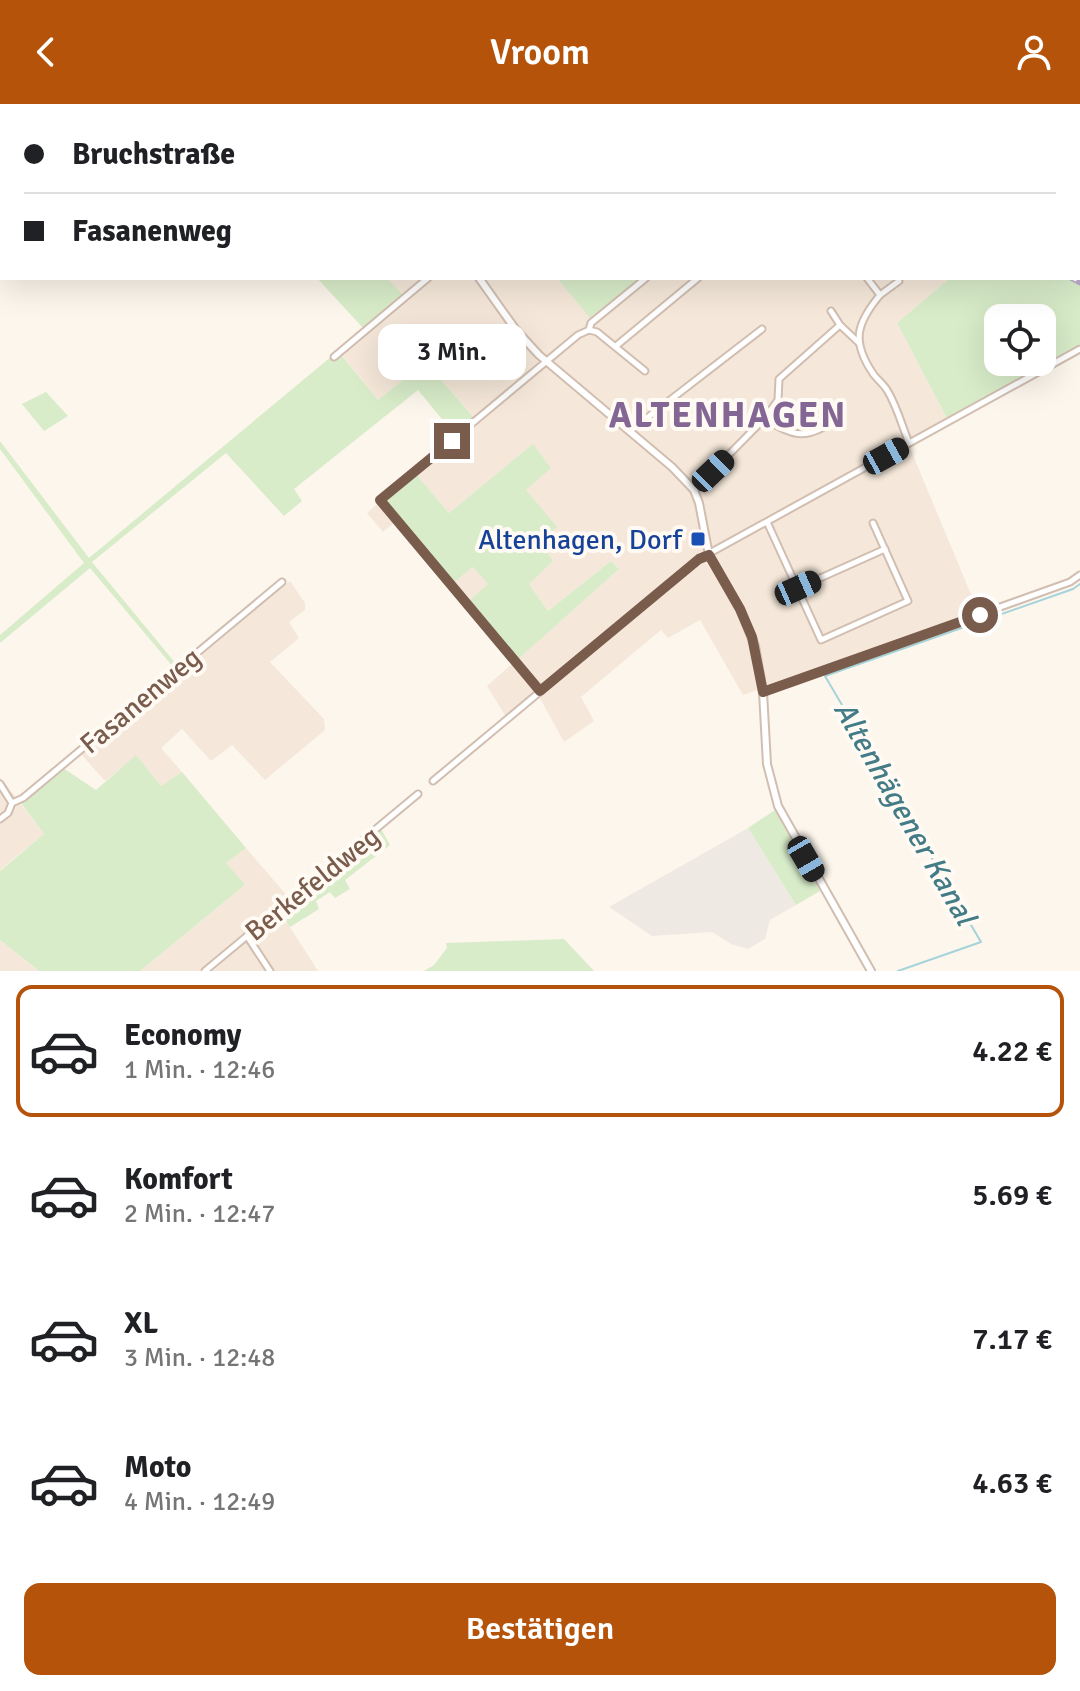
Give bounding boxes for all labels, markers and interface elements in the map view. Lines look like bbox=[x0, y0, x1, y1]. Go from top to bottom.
icon: back bbox=[24, 30, 68, 74]
text: Vroom bbox=[490, 30, 590, 75]
icon: person bbox=[1012, 30, 1056, 74]
text: Bruchstraße bbox=[72, 136, 235, 173]
text: Fasanenweg bbox=[72, 213, 232, 250]
map controls bbox=[984, 304, 1056, 376]
button: locate bbox=[984, 304, 1056, 376]
callout: 3 Min. bbox=[378, 325, 526, 381]
text: 3 Min. bbox=[417, 336, 487, 368]
district label: ALTENHAGEN bbox=[609, 393, 847, 438]
route end bbox=[434, 423, 470, 459]
car bbox=[859, 434, 913, 478]
car bbox=[687, 446, 739, 496]
place label: Altenhagen, Dorf bbox=[478, 523, 684, 557]
marker: Altenhagen, Dorf bbox=[689, 530, 707, 548]
car bbox=[771, 567, 825, 609]
route start bbox=[962, 597, 998, 633]
street label: Fasanenweg bbox=[73, 640, 208, 761]
water label: Altenhägener Kanal bbox=[825, 695, 985, 934]
street label: Berkefeldweg bbox=[238, 819, 387, 948]
car bbox=[784, 832, 828, 886]
icon: car bbox=[28, 1015, 100, 1087]
text: Economy bbox=[124, 1017, 241, 1054]
text: 4.22 € bbox=[972, 1033, 1052, 1070]
text: 1 Min. · 12:46 bbox=[124, 1054, 275, 1086]
icon: car bbox=[28, 1159, 100, 1231]
text: Komfort bbox=[124, 1161, 233, 1198]
text: 5.69 € bbox=[972, 1177, 1052, 1214]
text: 2 Min. · 12:47 bbox=[124, 1198, 275, 1230]
icon: car bbox=[28, 1303, 100, 1375]
text: XL bbox=[124, 1305, 158, 1342]
text: 7.17 € bbox=[972, 1321, 1052, 1358]
text: 3 Min. · 12:48 bbox=[124, 1342, 275, 1374]
icon: car bbox=[28, 1447, 100, 1519]
text: Moto bbox=[124, 1449, 191, 1486]
text: 4.63 € bbox=[972, 1465, 1052, 1502]
text: 4 Min. · 12:49 bbox=[124, 1486, 275, 1518]
button: Bestätigen bbox=[24, 1583, 1056, 1675]

